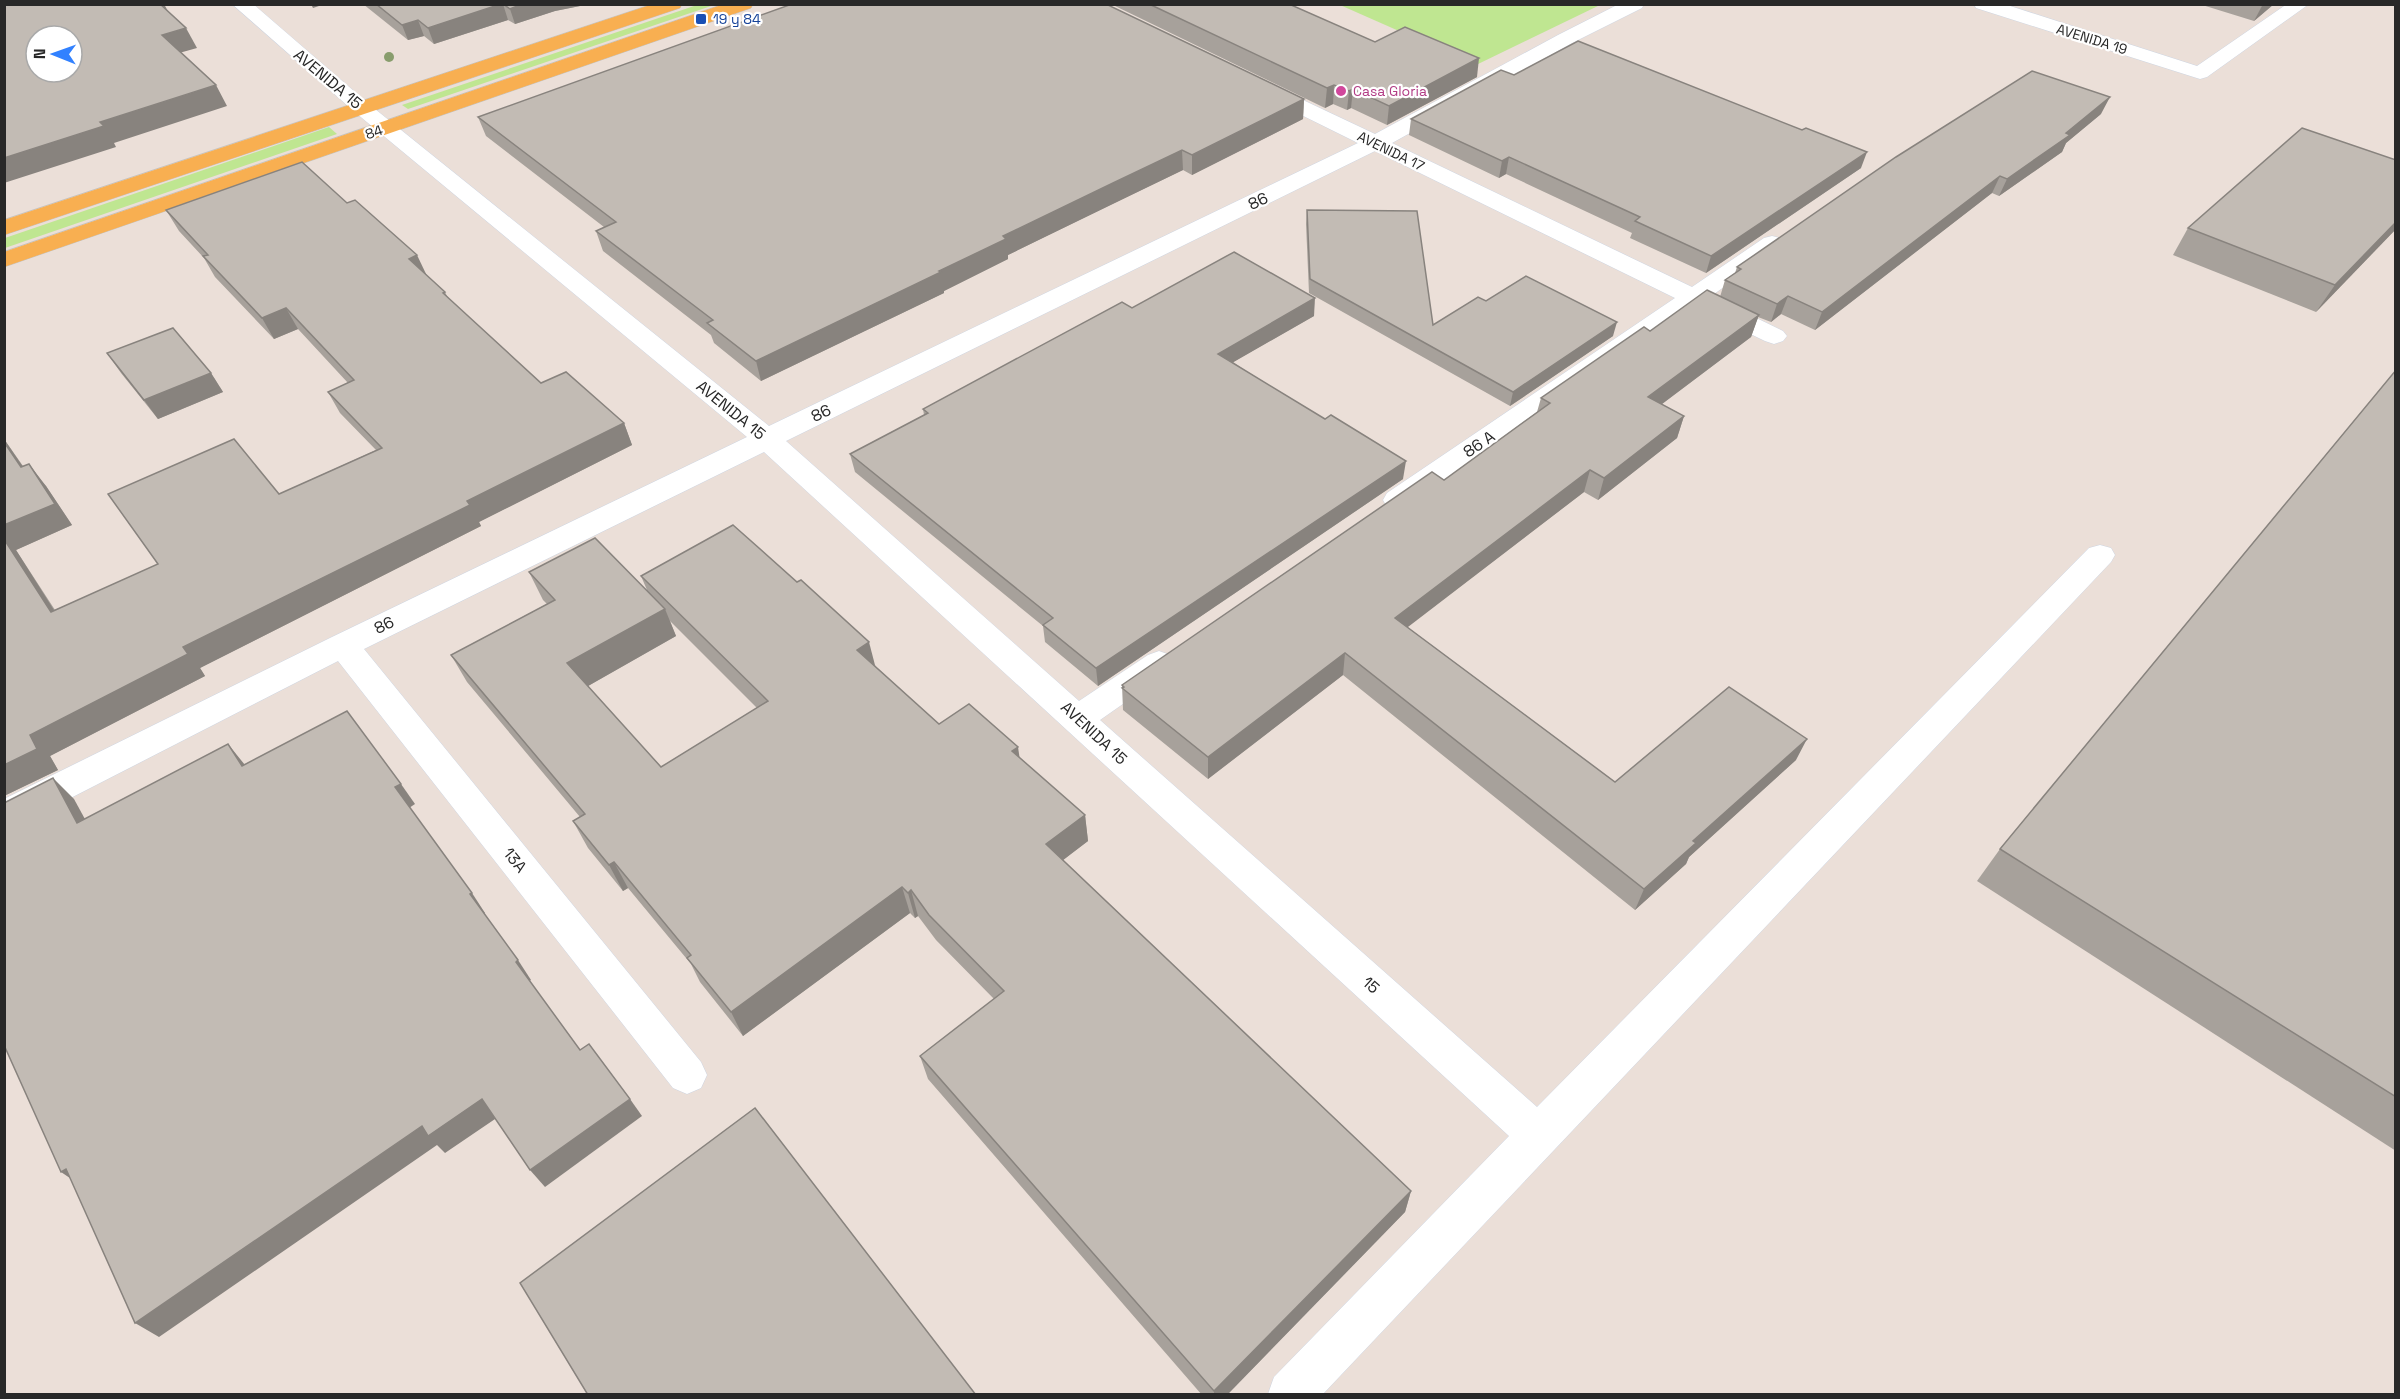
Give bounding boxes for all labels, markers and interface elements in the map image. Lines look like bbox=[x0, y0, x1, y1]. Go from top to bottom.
place label: 19 y 84 bbox=[713, 10, 761, 28]
marker: 19 y 84 bbox=[694, 12, 708, 26]
street label: AVENIDA 19 bbox=[2054, 20, 2130, 58]
north arrow bbox=[24, 24, 84, 84]
street label: AVENIDA 15 bbox=[289, 44, 367, 114]
text: N bbox=[29, 48, 50, 59]
place label: Casa Gloria bbox=[1353, 82, 1427, 100]
marker: Casa Gloria bbox=[1334, 84, 1348, 98]
street label: 84 bbox=[363, 121, 385, 143]
street label: AVENIDA 17 bbox=[1354, 127, 1428, 175]
street label: 86 bbox=[1245, 187, 1271, 215]
street label: AVENIDA 15 bbox=[692, 376, 770, 444]
street label: 86 bbox=[808, 399, 834, 427]
street label: 86 A bbox=[1459, 426, 1499, 462]
street label: 86 bbox=[371, 611, 397, 639]
street label: AVENIDA 15 bbox=[1056, 697, 1132, 769]
street label: 13A bbox=[499, 843, 531, 877]
street label: 15 bbox=[1358, 972, 1384, 998]

